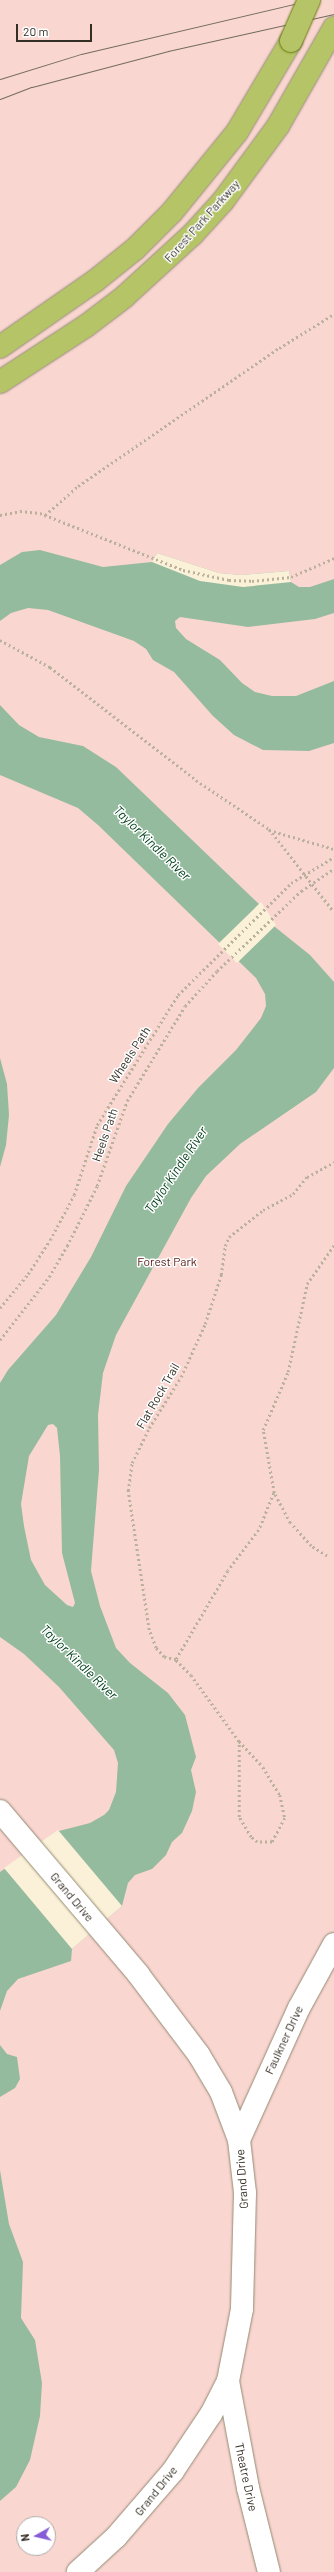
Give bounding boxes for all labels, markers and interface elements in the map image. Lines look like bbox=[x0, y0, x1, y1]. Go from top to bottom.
scale bar bbox=[18, 16, 94, 42]
text: 20 m bbox=[23, 24, 49, 38]
street label: Forest Park Parkway bbox=[161, 177, 243, 265]
water label: Taylor Kindle River bbox=[110, 802, 194, 884]
street label: Wheels Path bbox=[106, 1024, 154, 1086]
street label: Heels Path bbox=[89, 1106, 121, 1164]
water label: Taylor Kindle River bbox=[141, 1124, 211, 1216]
park label: Forest Park bbox=[137, 1255, 197, 1269]
street label: Flat Rock Trail bbox=[133, 1361, 183, 1431]
water label: Taylor Kindle River bbox=[37, 1621, 121, 1703]
street label: Grand Drive bbox=[47, 1869, 97, 1925]
street label: Faulkner Drive bbox=[262, 2003, 306, 2077]
street label: Grand Drive bbox=[233, 2149, 251, 2209]
street label: Theatre Drive bbox=[232, 2441, 260, 2513]
street label: Grand Drive bbox=[132, 2463, 180, 2519]
north arrow bbox=[16, 2516, 56, 2556]
text: N bbox=[18, 2533, 32, 2542]

